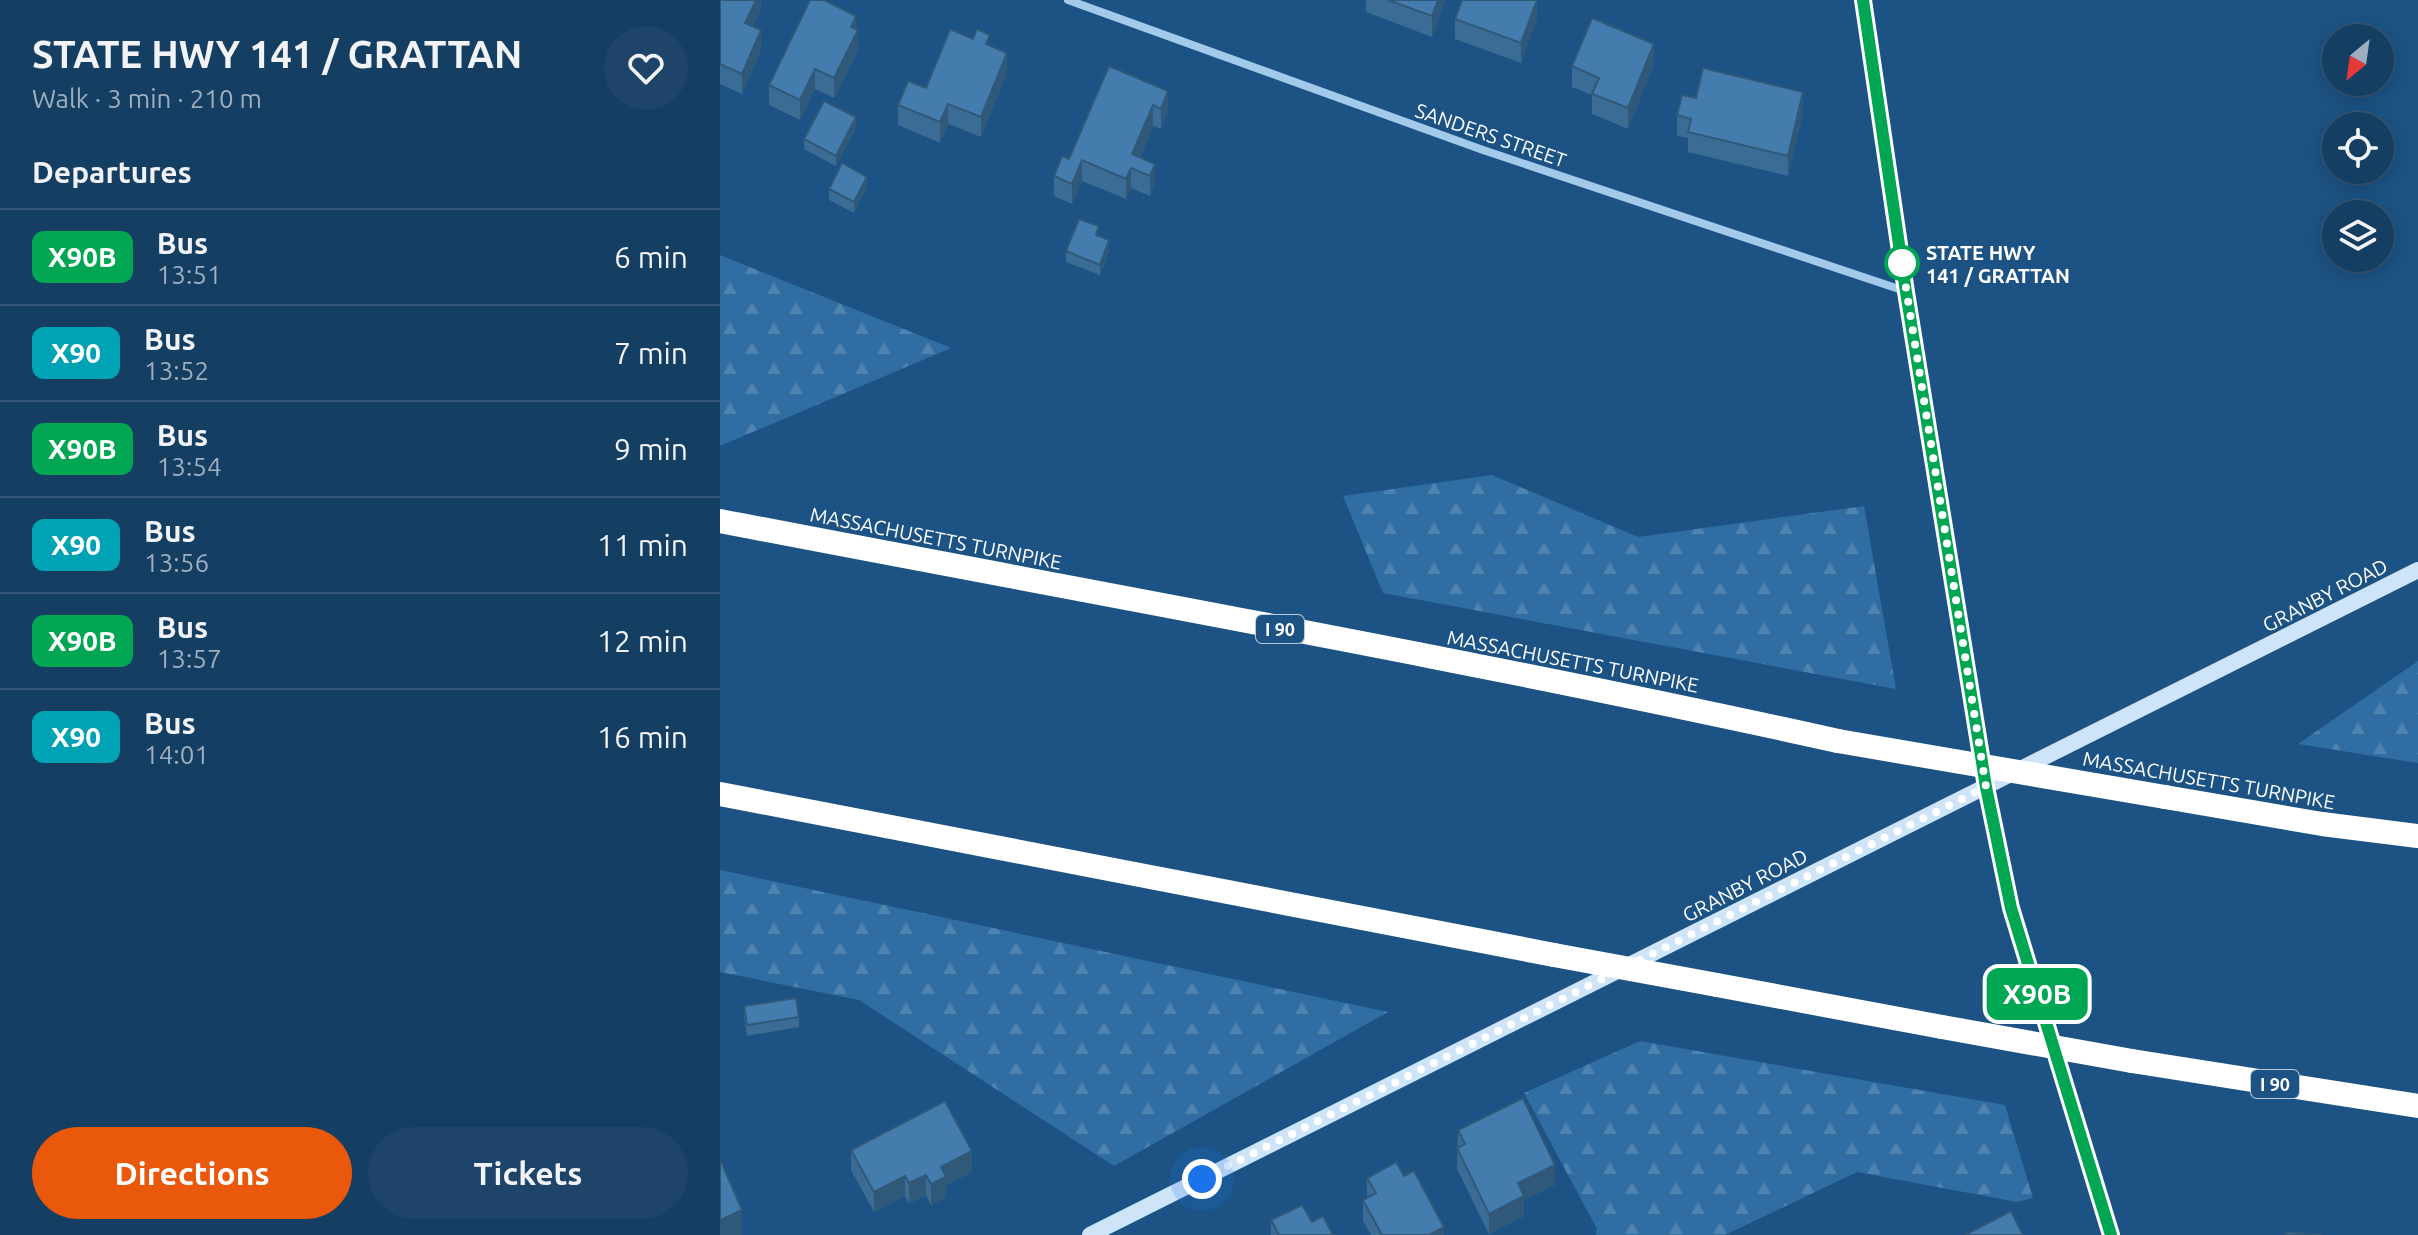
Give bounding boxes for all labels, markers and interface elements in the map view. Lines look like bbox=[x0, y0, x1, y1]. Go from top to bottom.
north arrow bbox=[2322, 24, 2394, 96]
map controls bbox=[2322, 24, 2394, 272]
button: heart bbox=[604, 26, 688, 110]
text: STATE HWY 141 / GRATTAN bbox=[32, 33, 522, 75]
text: Walk · 3 min · 210 m bbox=[32, 84, 262, 113]
street label: SANDERS STREET bbox=[1412, 98, 1570, 172]
button: locate bbox=[2322, 112, 2394, 184]
text: Departures bbox=[32, 155, 192, 189]
button: layers bbox=[2322, 200, 2394, 272]
text: Bus bbox=[157, 226, 208, 260]
text: 6 min bbox=[614, 240, 688, 274]
text: X90B bbox=[48, 241, 117, 272]
place label: STATE HWY 141 / GRATTAN bbox=[1926, 241, 2070, 287]
marker: STATE HWY 141 / GRATTAN bbox=[1885, 246, 1919, 280]
text: 13:51 bbox=[157, 260, 222, 289]
text: Bus bbox=[144, 322, 196, 356]
text: 7 min bbox=[614, 336, 688, 370]
text: X90 bbox=[51, 337, 101, 368]
text: 13:52 bbox=[144, 356, 209, 385]
text: Bus bbox=[157, 418, 208, 452]
text: 9 min bbox=[614, 432, 688, 466]
text: X90B bbox=[48, 433, 117, 464]
text: 13:54 bbox=[157, 452, 222, 481]
street label: MASSACHUSETTS TURNPIKE bbox=[808, 502, 1064, 574]
text: Bus bbox=[144, 514, 196, 548]
text: 11 min bbox=[597, 528, 688, 562]
text: X90 bbox=[51, 529, 101, 560]
text: 13:56 bbox=[144, 548, 209, 577]
street label: GRANBY ROAD bbox=[2259, 554, 2391, 636]
text: Bus bbox=[157, 610, 208, 644]
road number: I 90 bbox=[1256, 615, 1304, 643]
text: 12 min bbox=[597, 624, 688, 658]
text: X90B bbox=[48, 625, 117, 656]
street label: MASSACHUSETTS TURNPIKE bbox=[1445, 625, 1701, 697]
text: 13:57 bbox=[157, 644, 222, 673]
text: Bus bbox=[144, 706, 196, 740]
text: 16 min bbox=[597, 720, 688, 754]
text: X90 bbox=[51, 721, 101, 752]
text: 14:01 bbox=[144, 740, 209, 769]
street label: MASSACHUSETTS TURNPIKE bbox=[2081, 746, 2337, 814]
street label: GRANBY ROAD bbox=[1679, 844, 1811, 926]
line badge: X90B bbox=[1981, 968, 2093, 1020]
text: X90B bbox=[2003, 978, 2071, 1009]
road number: I 90 bbox=[2251, 1070, 2299, 1098]
button: Directions bbox=[32, 1127, 352, 1219]
button: Tickets bbox=[368, 1127, 688, 1219]
your location bbox=[1182, 1159, 1222, 1199]

